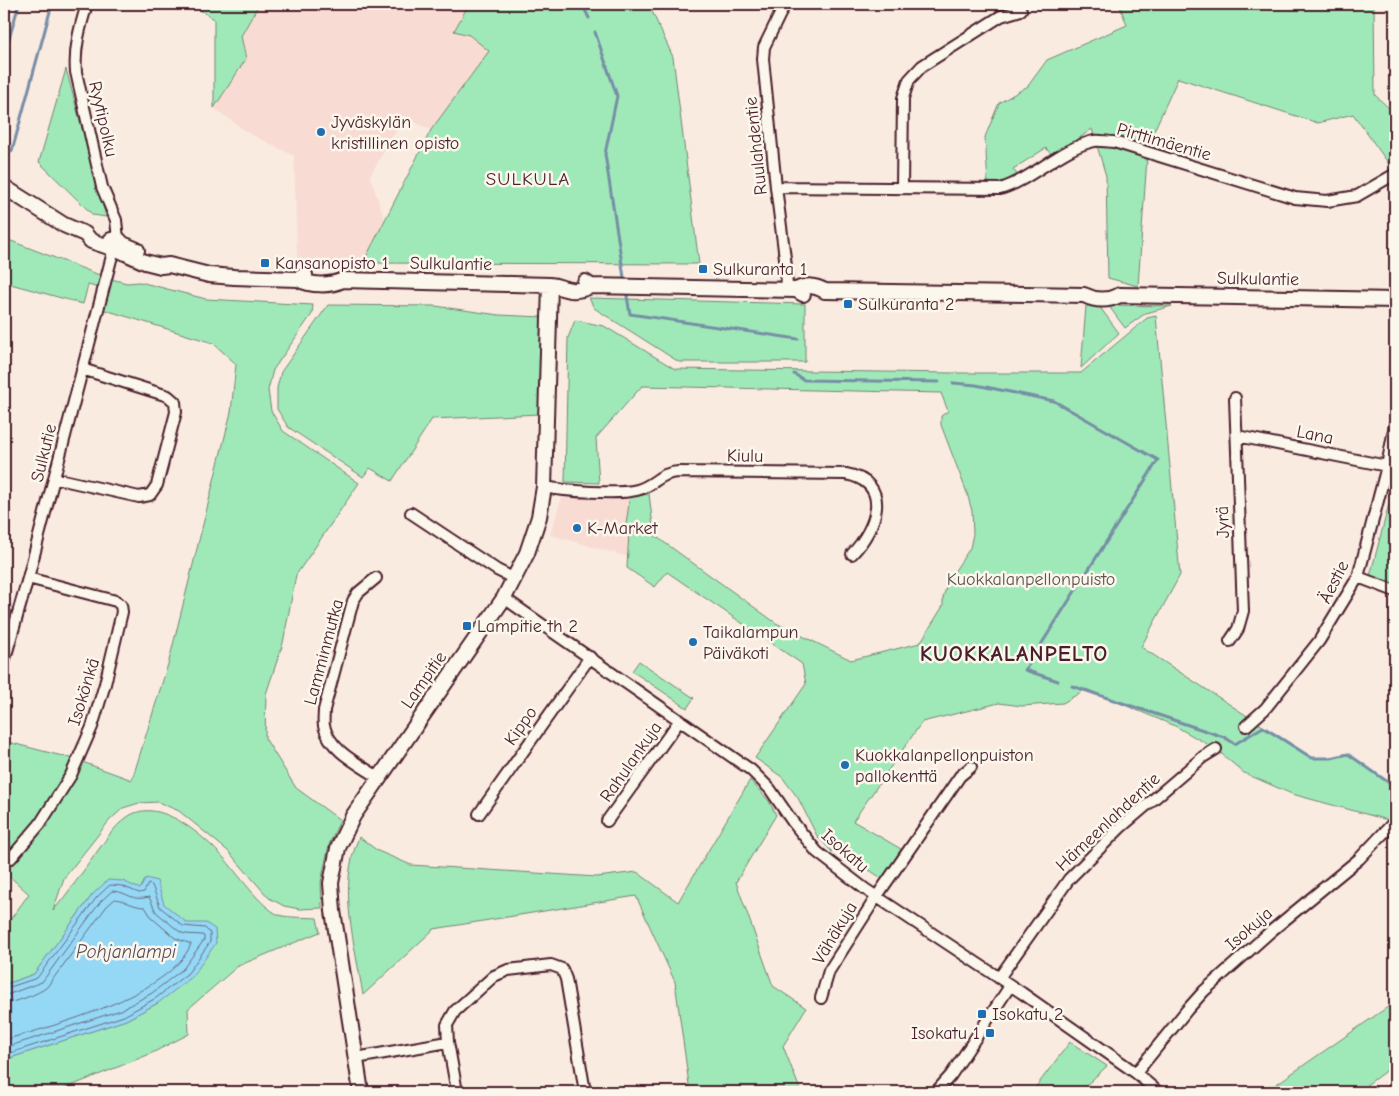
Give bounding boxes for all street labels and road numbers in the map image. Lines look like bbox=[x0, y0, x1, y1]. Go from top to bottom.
street label: Ryytipolku bbox=[84, 79, 122, 159]
street label: Ruulahdentie bbox=[740, 96, 772, 196]
street label: Pirttimäentie bbox=[1114, 119, 1214, 165]
street label: Sulkulantie bbox=[410, 253, 492, 275]
street label: Sulkulantie bbox=[1217, 268, 1299, 290]
street label: Lana bbox=[1295, 421, 1335, 449]
street label: Sulkutie bbox=[27, 422, 61, 484]
street label: Kiulu bbox=[727, 445, 763, 467]
street label: Jyrä bbox=[1212, 506, 1234, 538]
street label: Äestie bbox=[1314, 557, 1354, 607]
street label: Lamminmutka bbox=[300, 597, 348, 707]
street label: Lampitie bbox=[397, 647, 451, 713]
street label: Isokönkä bbox=[64, 656, 104, 728]
street label: Kippo bbox=[500, 702, 542, 750]
street label: Rahulankuja bbox=[596, 718, 666, 806]
street label: Hämeenlahdentie bbox=[1052, 768, 1164, 876]
street label: Isokatu bbox=[817, 825, 873, 877]
street label: Vähäkuja bbox=[808, 898, 862, 968]
street label: Isokuja bbox=[1221, 903, 1277, 955]

